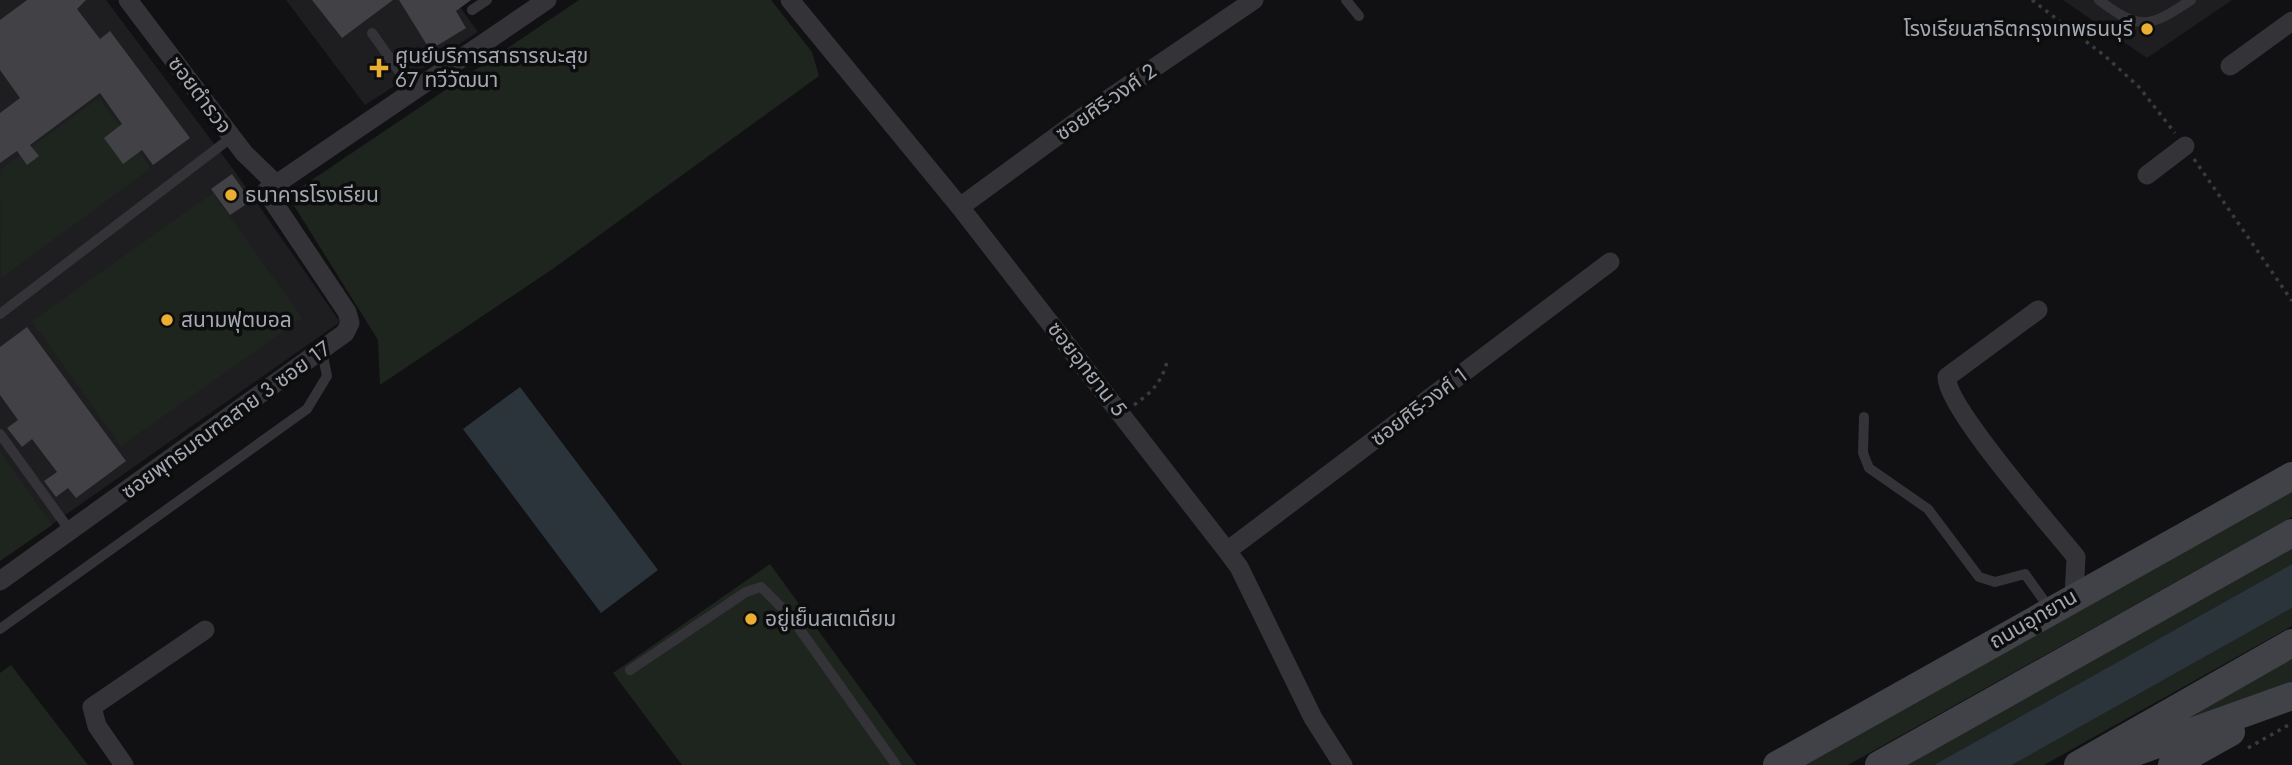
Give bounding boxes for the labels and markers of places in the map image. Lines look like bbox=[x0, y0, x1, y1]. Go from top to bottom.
place label: โรงเรียนสาธิตกรุงเทพธนบุรี bbox=[1903, 14, 2133, 44]
marker: โรงเรียนสาธิตกรุงเทพธนบุรี bbox=[2139, 21, 2155, 37]
place label: ศูนย์บริการสาธารณะสุข 67 ทวีวัฒนา bbox=[395, 41, 588, 95]
marker: ศูนย์บริการสาธารณะสุข 67 ทวีวัฒนา bbox=[369, 58, 389, 78]
place label: ธนาคารโรงเรียน bbox=[245, 180, 379, 210]
marker: ธนาคารโรงเรียน bbox=[223, 187, 239, 203]
place label: สนามฟุตบอล bbox=[181, 305, 292, 335]
marker: สนามฟุตบอล bbox=[159, 312, 175, 328]
place label: อยู่เย็นสเตเดียม bbox=[765, 604, 896, 634]
marker: อยู่เย็นสเตเดียม bbox=[743, 611, 759, 627]

